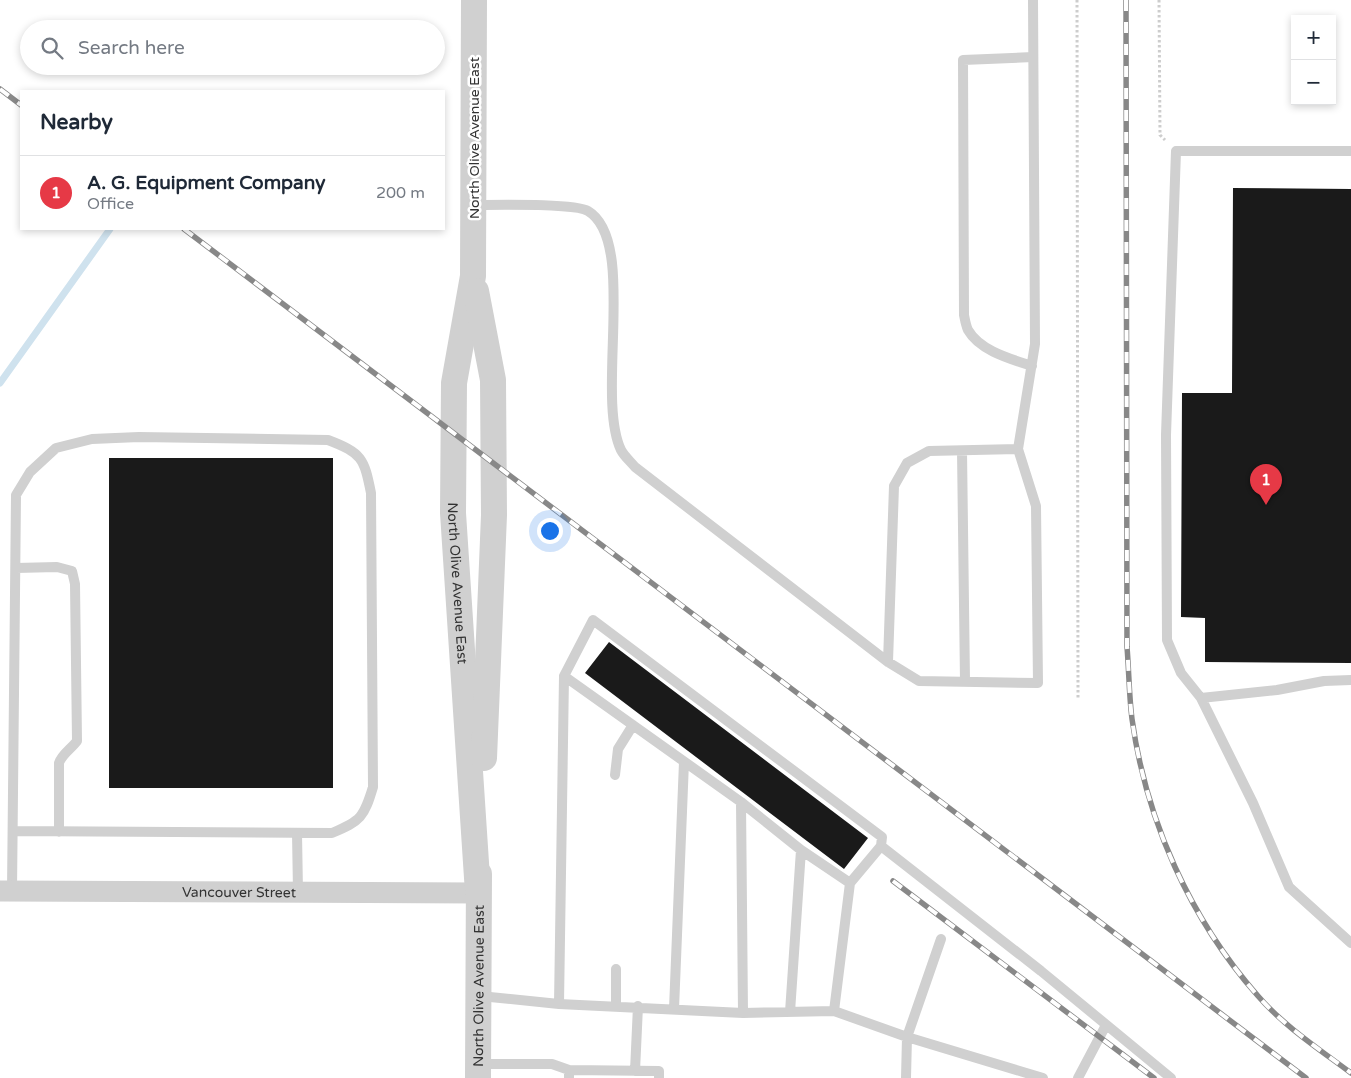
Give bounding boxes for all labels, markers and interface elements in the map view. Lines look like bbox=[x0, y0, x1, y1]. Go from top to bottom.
map controls bbox=[1291, 15, 1336, 105]
button: + bbox=[1291, 15, 1336, 60]
search box bbox=[20, 20, 445, 75]
icon: search bbox=[38, 34, 66, 62]
text: Search here bbox=[78, 37, 185, 59]
street label: North Olive Avenue East bbox=[466, 56, 483, 219]
button: − bbox=[1291, 60, 1336, 105]
text: Nearby bbox=[40, 110, 113, 135]
text: A. G. Equipment Company bbox=[87, 172, 325, 194]
text: 1 bbox=[51, 183, 61, 203]
text: 200 m bbox=[376, 183, 425, 203]
text: Office bbox=[87, 194, 134, 214]
pin: 1 bbox=[1250, 464, 1282, 505]
street label: North Olive Avenue East bbox=[444, 502, 471, 665]
your location bbox=[537, 518, 563, 544]
street label: Vancouver Street bbox=[182, 884, 297, 901]
street label: North Olive Avenue East bbox=[470, 904, 488, 1067]

